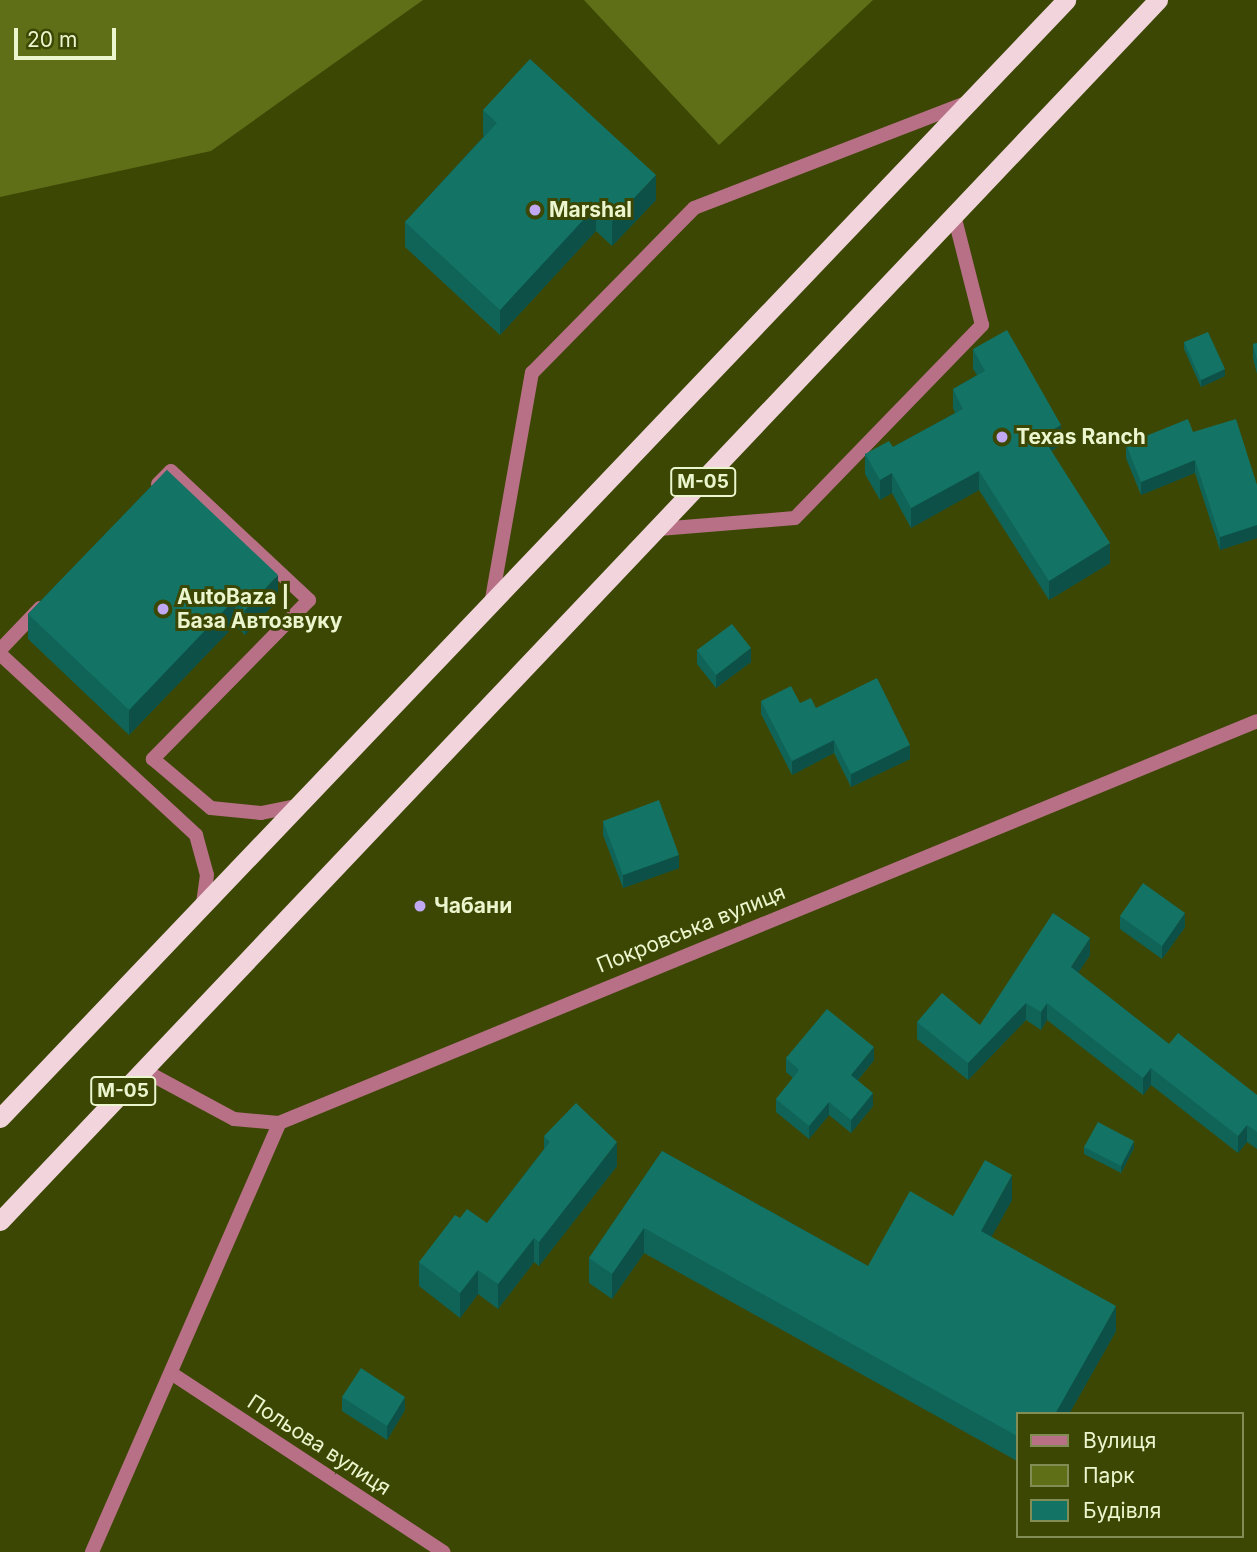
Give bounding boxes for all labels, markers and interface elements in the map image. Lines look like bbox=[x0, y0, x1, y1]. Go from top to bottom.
scale bar bbox=[18, 14, 119, 58]
text: 20 m bbox=[27, 27, 77, 52]
place label: Marshal bbox=[549, 197, 632, 223]
marker: Marshal bbox=[527, 202, 543, 218]
place label: Texas Ranch bbox=[1016, 424, 1146, 450]
marker: Texas Ranch bbox=[994, 429, 1010, 445]
road number: М-05 bbox=[670, 467, 736, 498]
place label: AutoBaza | База Автозвуку bbox=[177, 584, 342, 634]
marker: AutoBaza | База Автозвуку bbox=[155, 601, 171, 617]
street label: Покровська вулиця bbox=[593, 880, 789, 978]
place label: Чабани bbox=[434, 893, 512, 919]
marker: Чабани bbox=[412, 898, 428, 914]
road number: М-05 bbox=[90, 1076, 156, 1106]
street label: Польова вулиця bbox=[243, 1389, 395, 1501]
legend bbox=[1016, 1412, 1243, 1538]
text: Вулиця bbox=[1083, 1428, 1156, 1453]
text: Парк bbox=[1083, 1463, 1135, 1488]
text: Будівля bbox=[1083, 1498, 1161, 1523]

